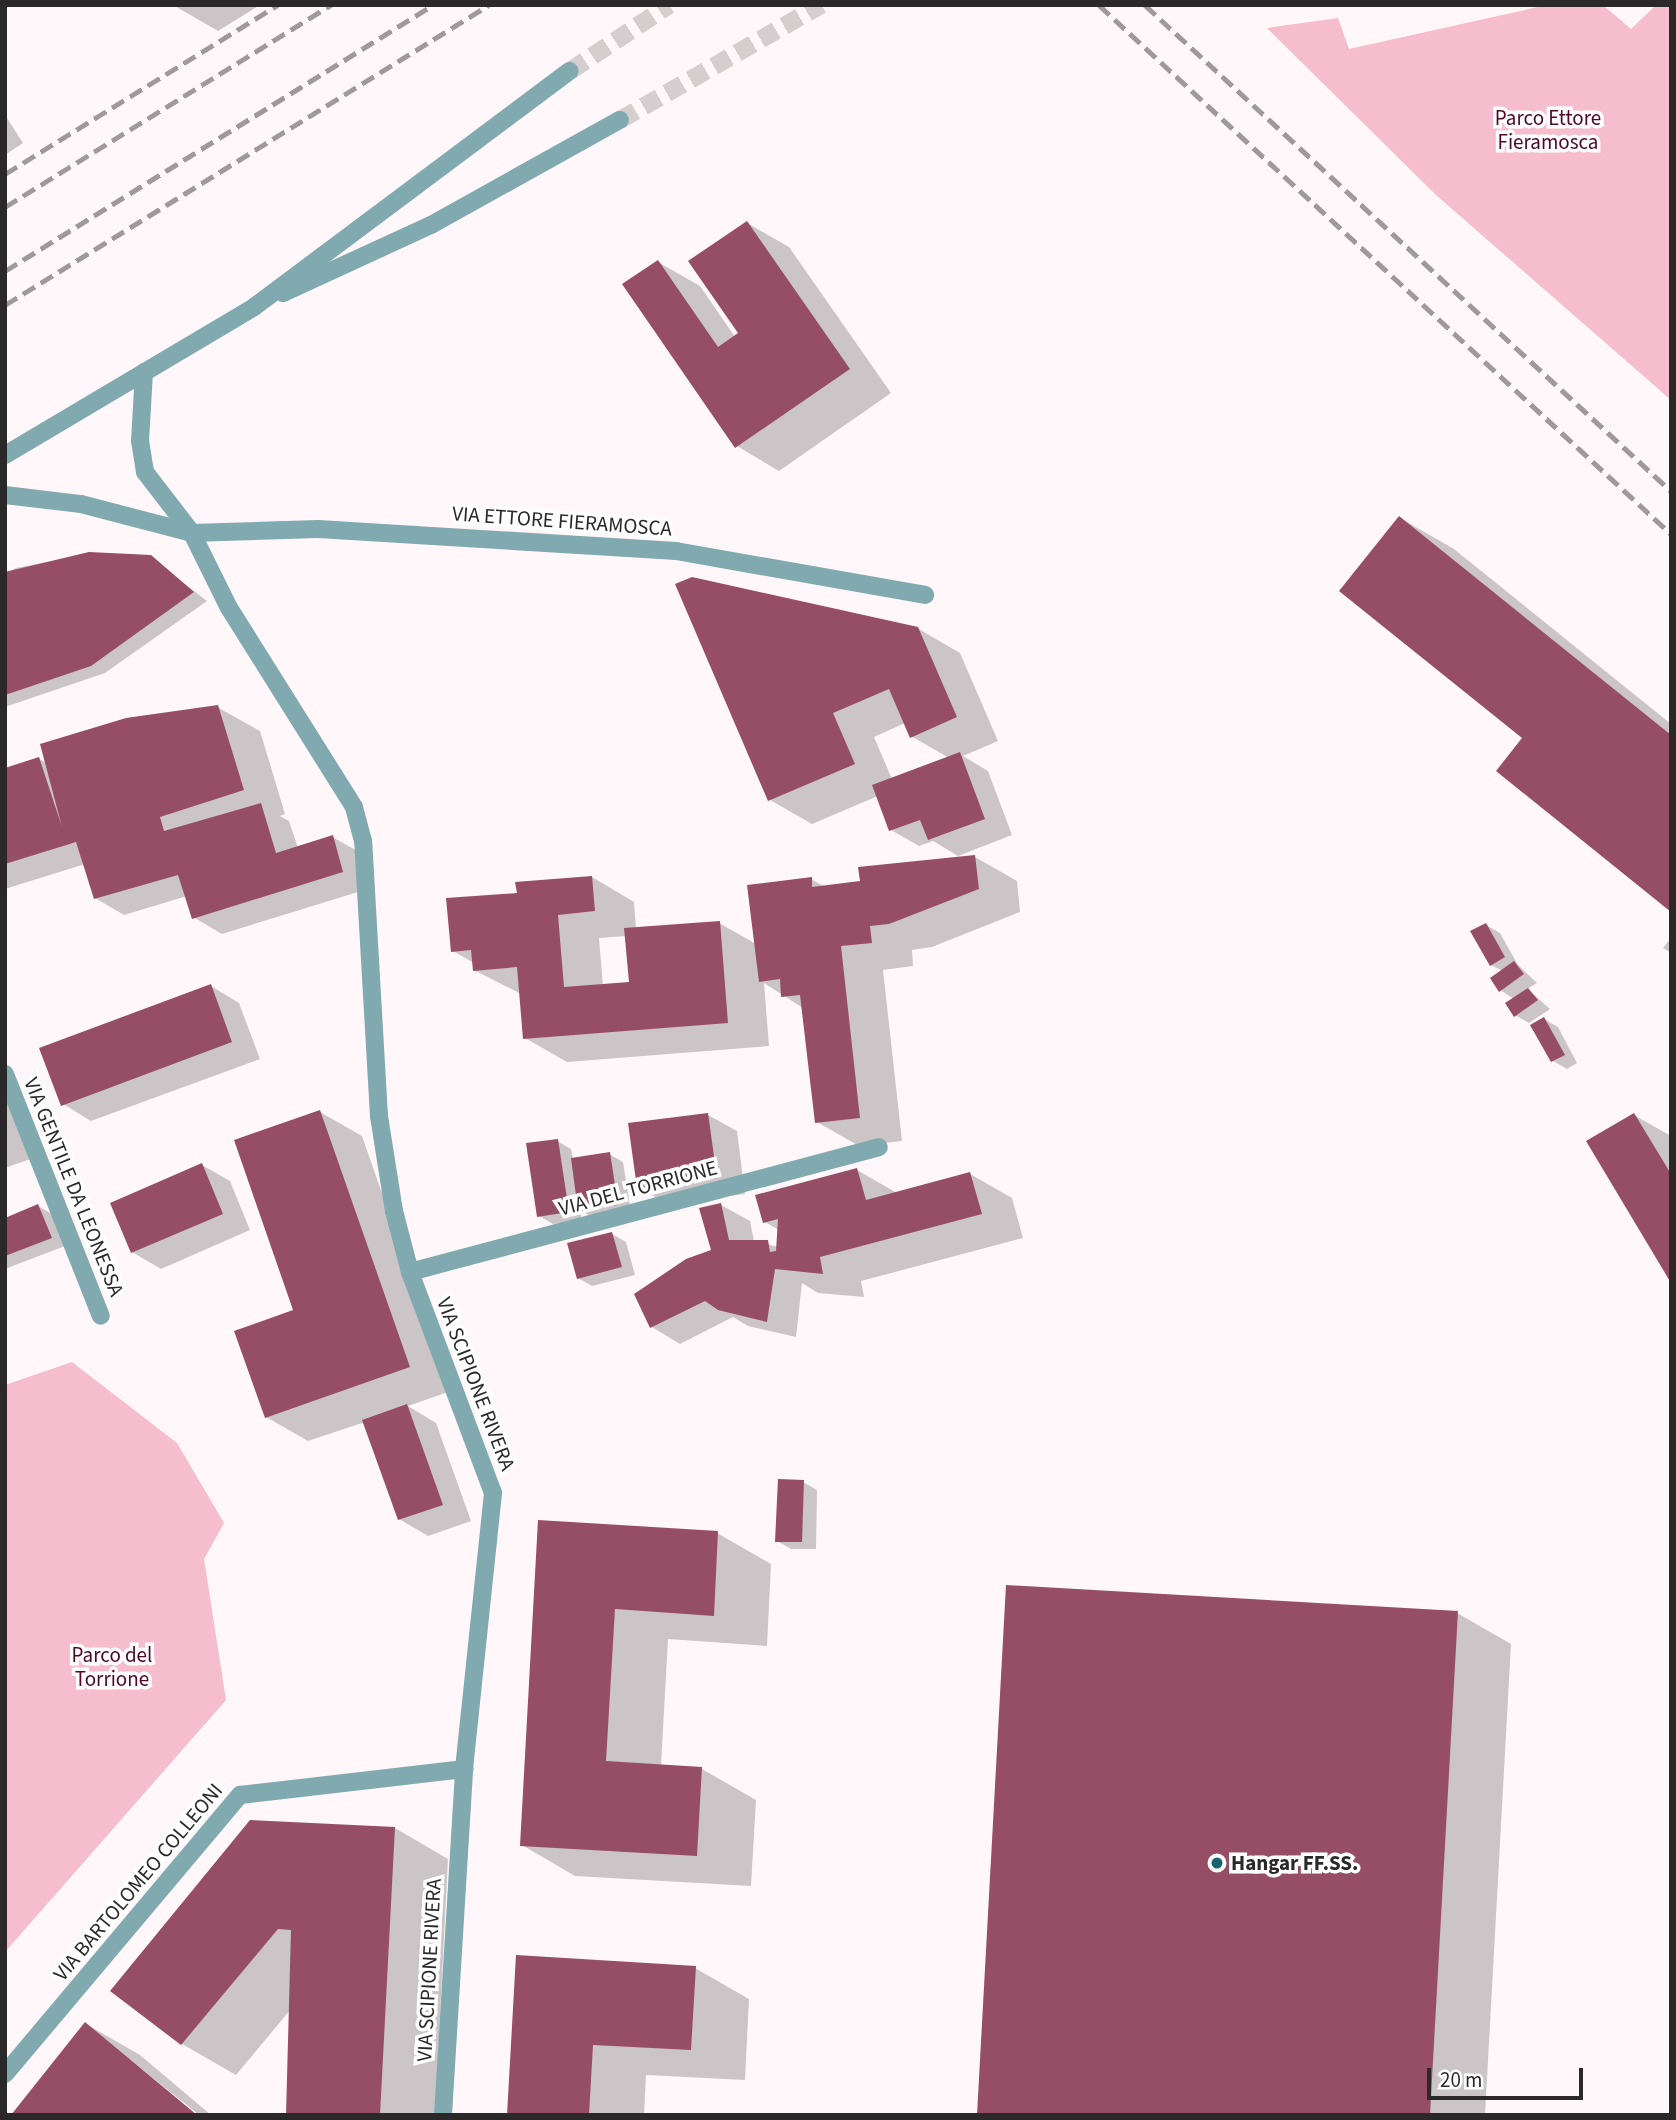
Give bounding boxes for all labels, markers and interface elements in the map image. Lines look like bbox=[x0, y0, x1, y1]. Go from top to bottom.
park label: Parco Ettore Fieramosca bbox=[1495, 105, 1601, 155]
street label: VIA ETTORE FIERAMOSCA bbox=[451, 501, 673, 541]
street label: VIA GENTILE DA LEONESSA bbox=[19, 1074, 129, 1300]
street label: VIA DEL TORRIONE bbox=[556, 1155, 720, 1221]
street label: VIA SCIPIONE RIVERA bbox=[431, 1294, 521, 1474]
park label: Parco del Torrione bbox=[72, 1642, 152, 1692]
street label: VIA BARTOLOMEO COLLEONI bbox=[48, 1778, 228, 1986]
place label: Hangar FF.SS. bbox=[1231, 1850, 1358, 1876]
marker: Hangar FF.SS. bbox=[1209, 1855, 1225, 1871]
street label: VIA SCIPIONE RIVERA bbox=[412, 1878, 446, 2062]
scale bar bbox=[1431, 2054, 1587, 2098]
text: 20 m bbox=[1440, 2065, 1482, 2095]

